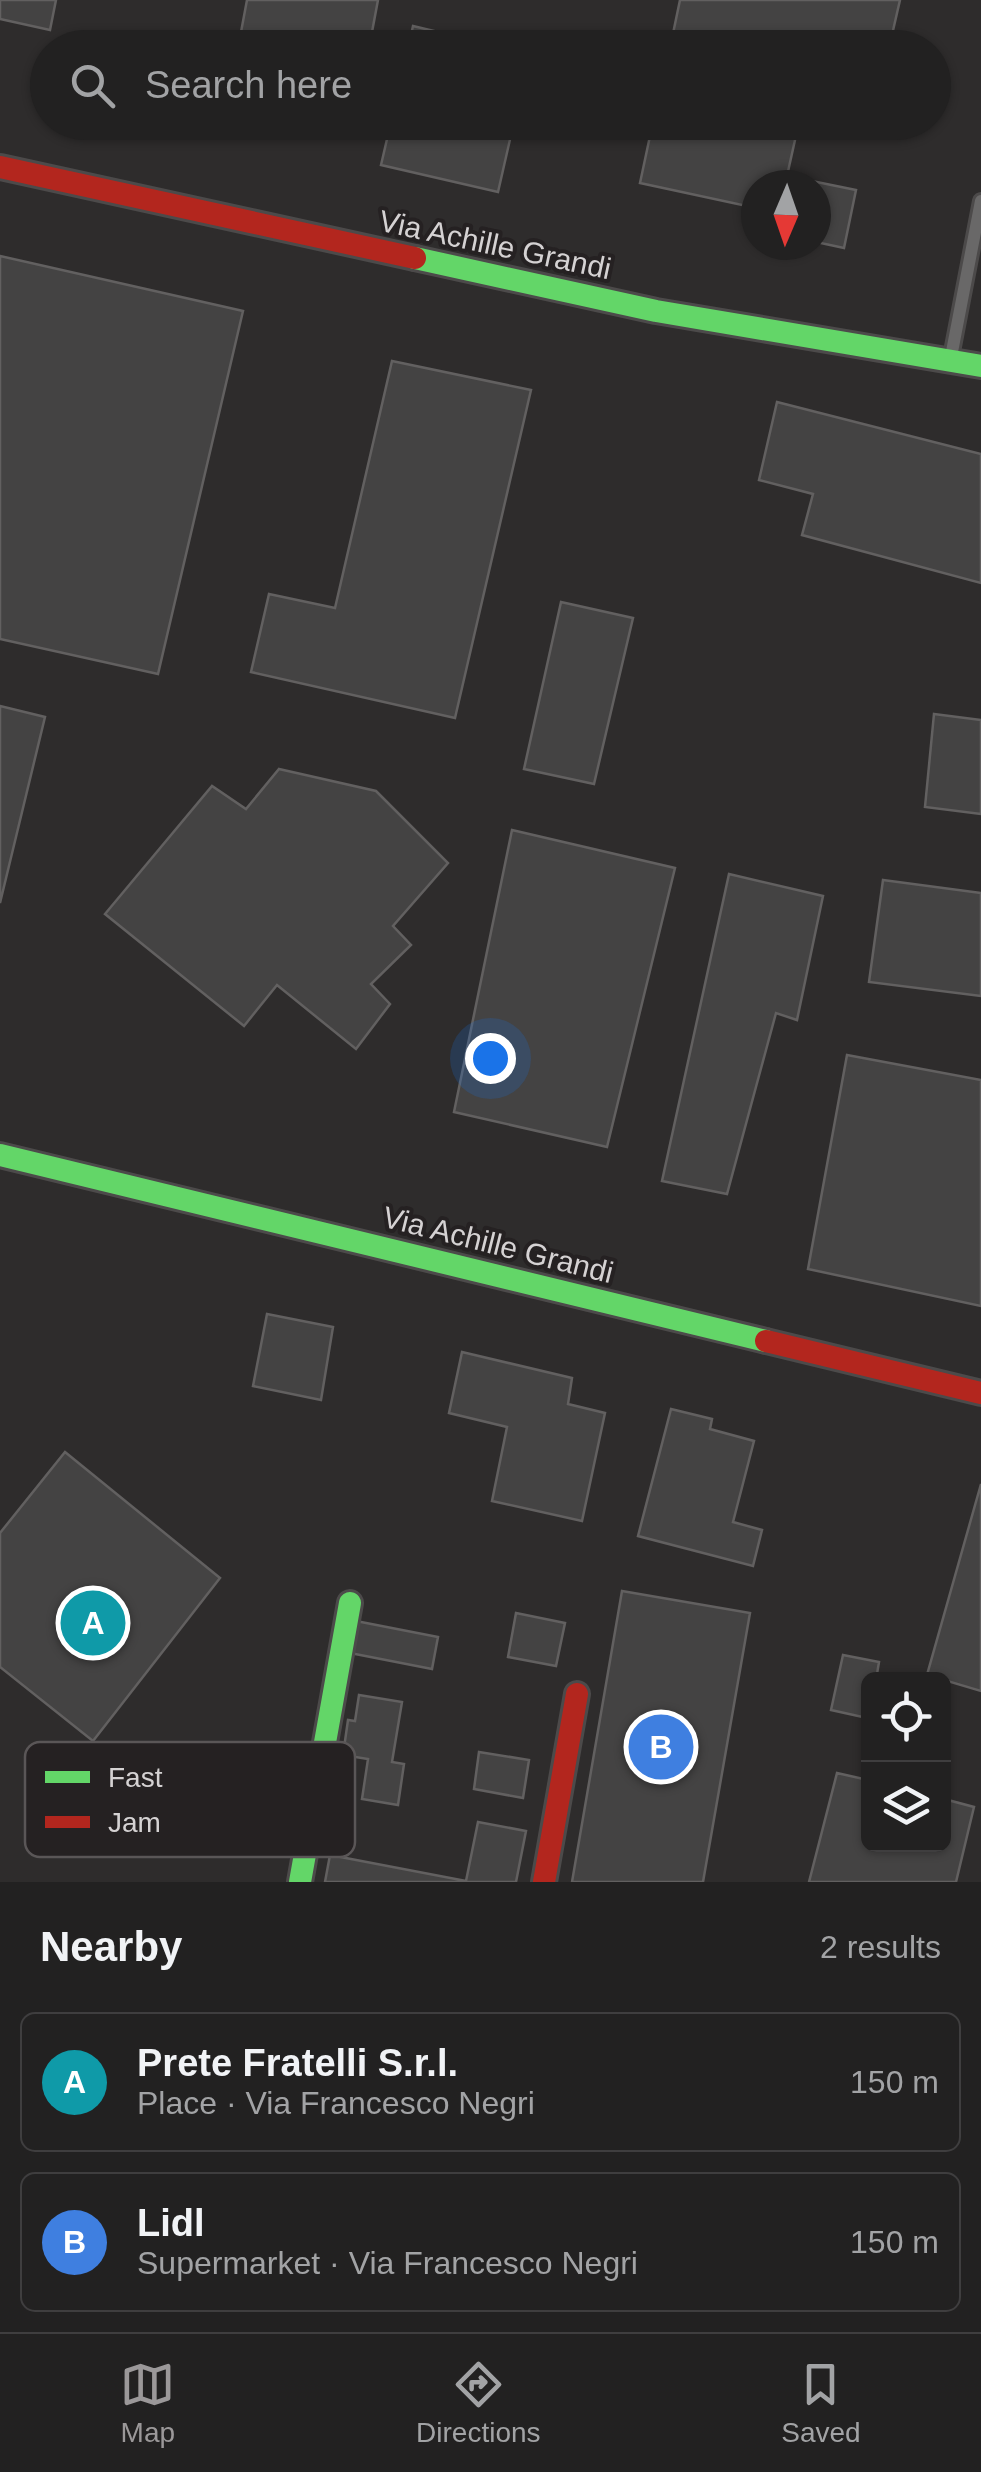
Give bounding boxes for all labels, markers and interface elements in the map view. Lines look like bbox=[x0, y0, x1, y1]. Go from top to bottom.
search box bbox=[30, 30, 951, 140]
icon: search bbox=[65, 58, 120, 113]
text: Search here bbox=[145, 64, 352, 106]
north arrow bbox=[741, 170, 831, 260]
street label: Via Achille Grandi bbox=[376, 204, 614, 285]
your location bbox=[465, 1033, 516, 1084]
street label: Via Achille Grandi bbox=[380, 1200, 617, 1289]
pin: A bbox=[61, 1586, 126, 1660]
map controls bbox=[861, 1672, 951, 1852]
button: locate bbox=[861, 1672, 951, 1762]
pin: B bbox=[628, 1710, 694, 1784]
legend bbox=[25, 1742, 355, 1857]
text: Fast bbox=[108, 1762, 163, 1793]
button: layers bbox=[861, 1762, 951, 1852]
text: Jam bbox=[108, 1807, 161, 1838]
text: Nearby bbox=[40, 1923, 182, 1970]
text: 2 results bbox=[820, 1929, 941, 1965]
text: Prete Fratelli S.r.l. bbox=[137, 2042, 458, 2084]
text: A bbox=[63, 2064, 86, 2100]
text: 150 m bbox=[850, 2064, 939, 2100]
text: Place · Via Francesco Negri bbox=[137, 2085, 535, 2121]
text: Lidl bbox=[137, 2202, 205, 2244]
text: B bbox=[63, 2224, 86, 2260]
text: 150 m bbox=[850, 2224, 939, 2260]
text: Supermarket · Via Francesco Negri bbox=[137, 2245, 638, 2281]
tab: Map bbox=[120, 2357, 175, 2449]
tab: Directions bbox=[416, 2357, 541, 2449]
tab: Saved bbox=[781, 2357, 861, 2449]

